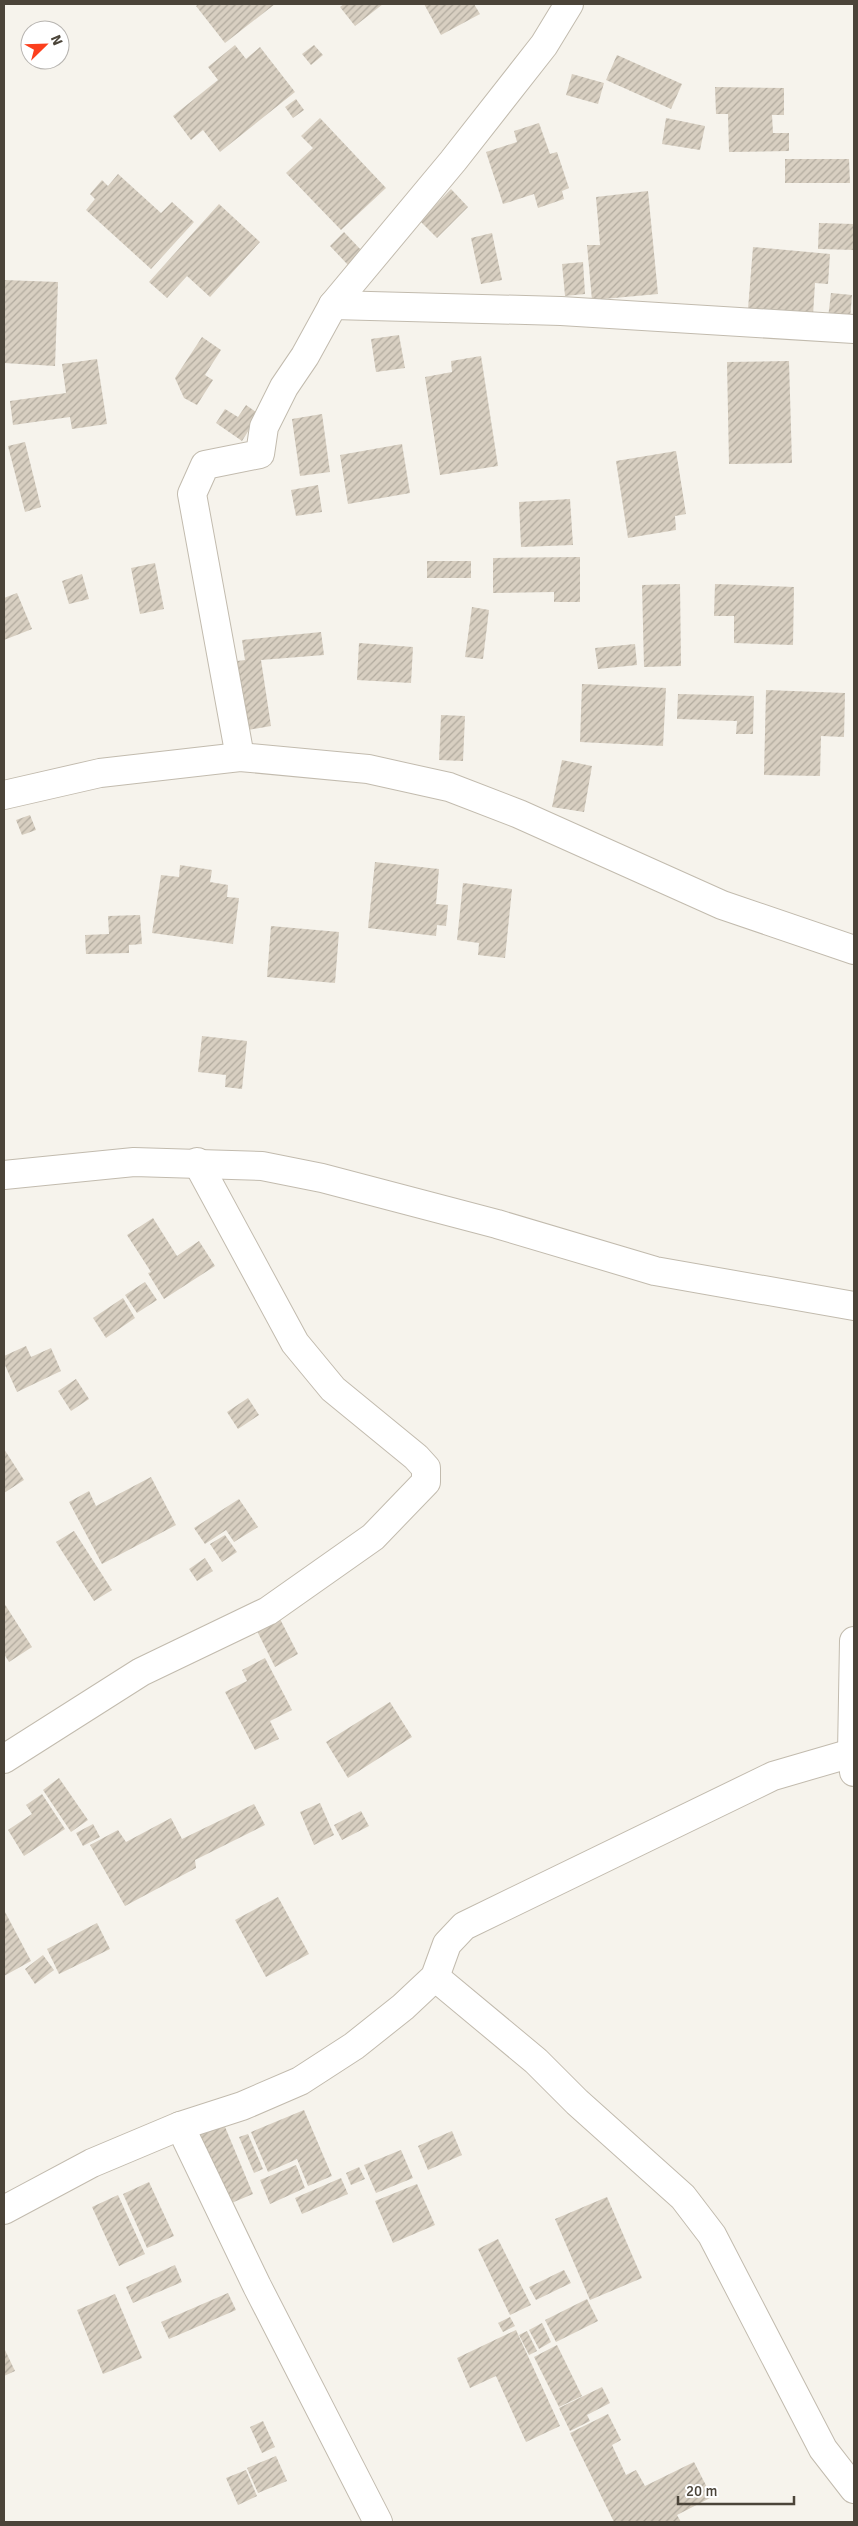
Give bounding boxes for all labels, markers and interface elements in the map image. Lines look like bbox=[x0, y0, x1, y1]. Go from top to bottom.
north arrow bbox=[20, 20, 70, 70]
text: N bbox=[47, 32, 66, 48]
scale bar bbox=[678, 2474, 794, 2506]
text: 20 m bbox=[686, 2482, 717, 2500]

